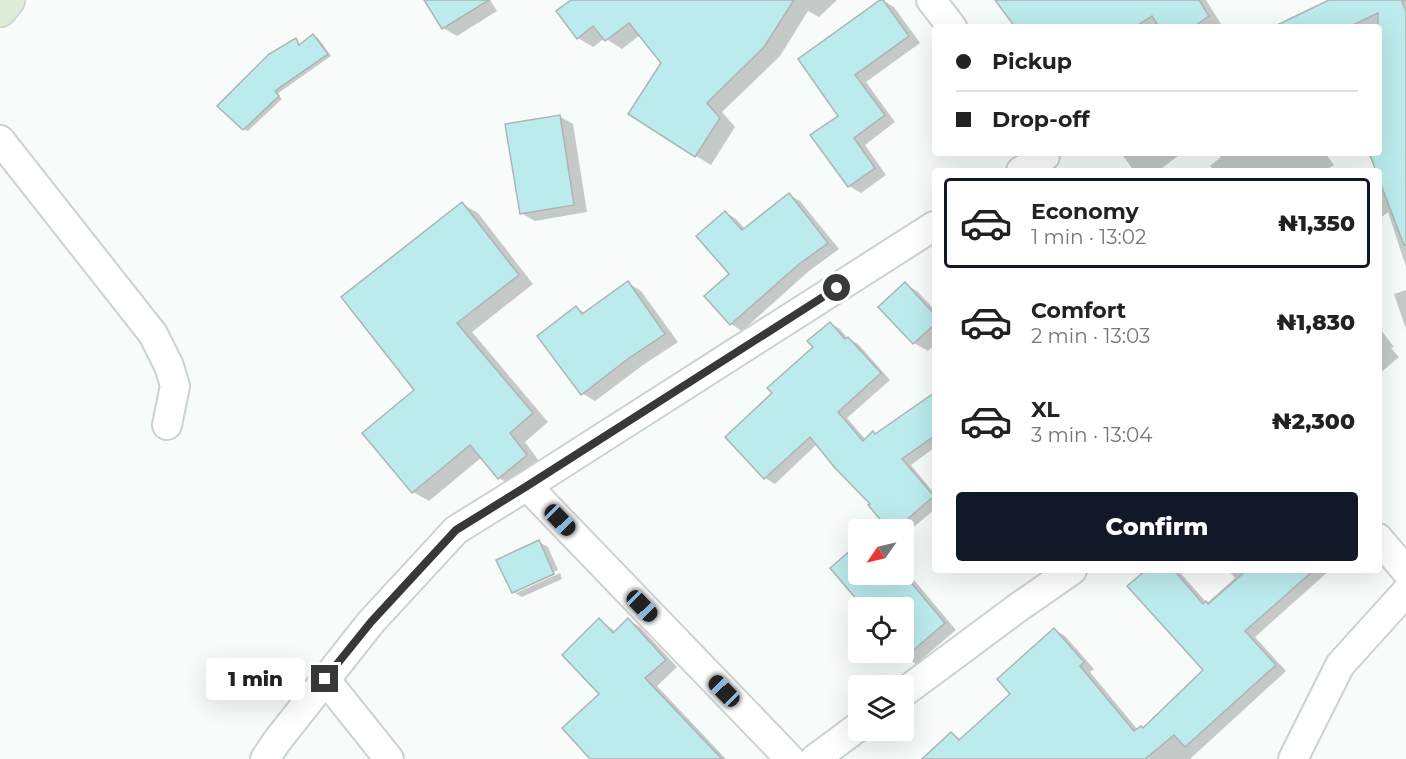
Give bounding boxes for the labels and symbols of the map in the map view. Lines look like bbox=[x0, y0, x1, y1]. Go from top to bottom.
route start bbox=[823, 274, 850, 301]
car bbox=[541, 501, 579, 539]
north arrow bbox=[848, 519, 914, 585]
car bbox=[623, 587, 661, 625]
callout: 1 min bbox=[205, 658, 304, 700]
route end bbox=[311, 665, 338, 692]
car bbox=[705, 672, 743, 710]

